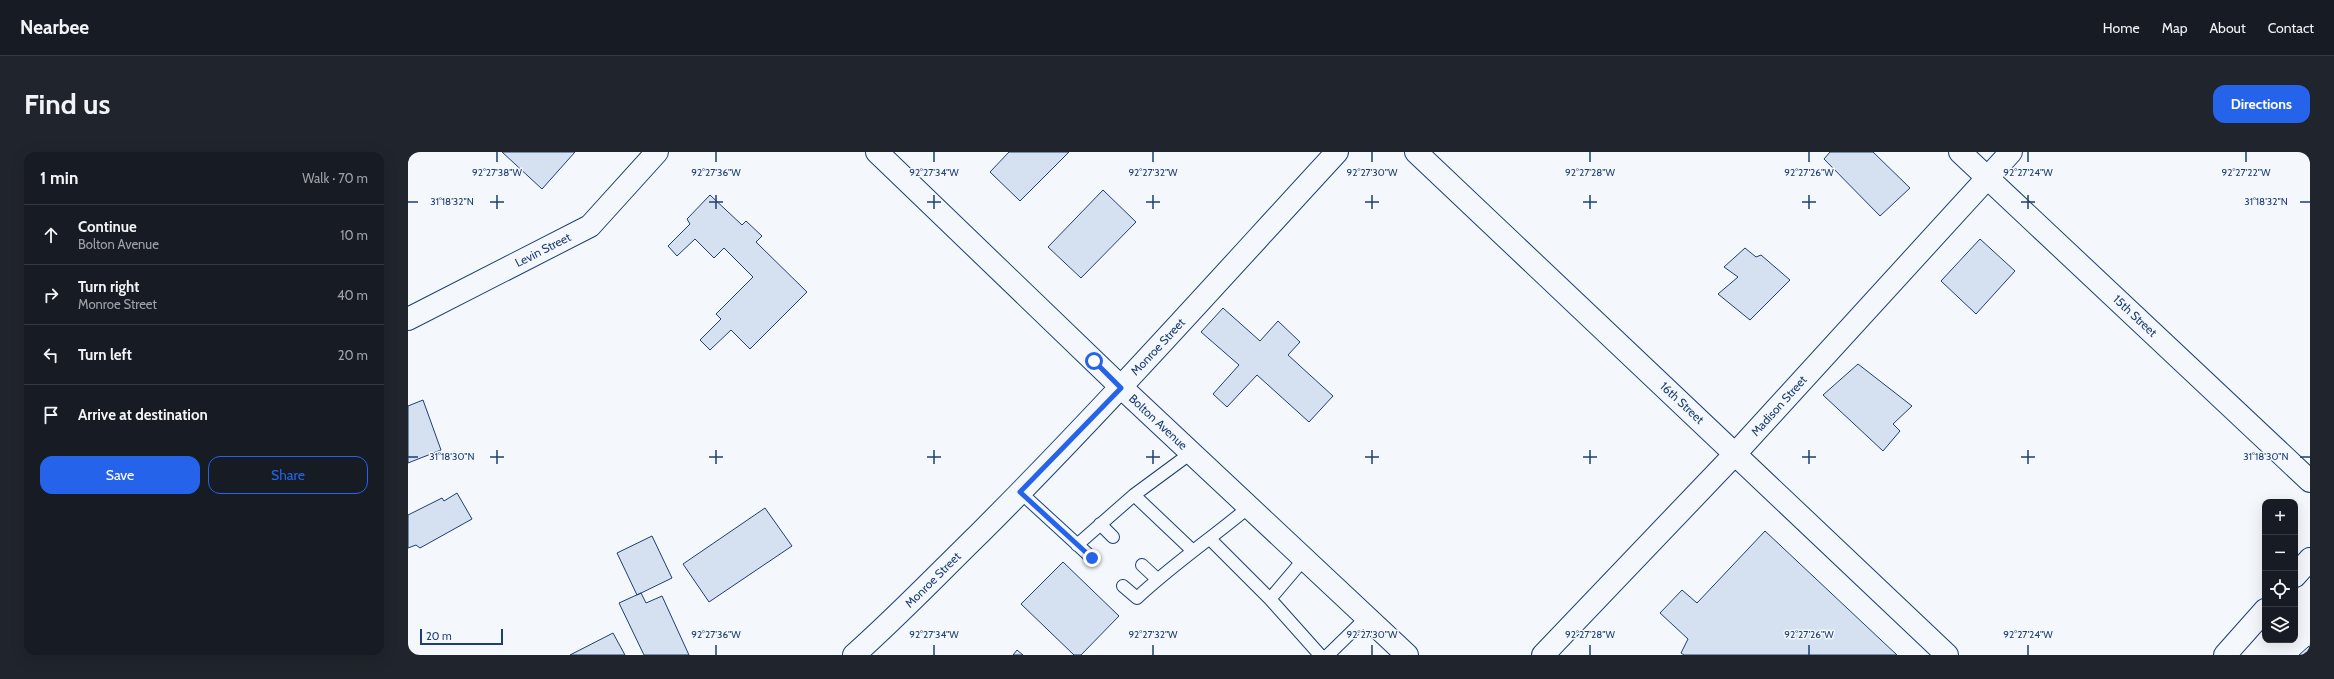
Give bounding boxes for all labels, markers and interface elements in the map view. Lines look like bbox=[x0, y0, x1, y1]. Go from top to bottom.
text: Nearbee bbox=[20, 16, 89, 39]
text: Home bbox=[2103, 19, 2140, 37]
text: Map bbox=[2162, 19, 2187, 37]
text: About bbox=[2209, 19, 2246, 37]
text: Contact bbox=[2268, 19, 2314, 37]
button: Directions bbox=[2213, 85, 2310, 123]
text: Find us bbox=[24, 87, 110, 121]
text: 92°27'38"W bbox=[472, 166, 523, 179]
text: 92°27'36"W bbox=[691, 166, 741, 179]
text: 92°27'34"W bbox=[909, 166, 959, 179]
text: 92°27'32"W bbox=[1128, 166, 1178, 179]
text: 92°27'30"W bbox=[1347, 166, 1398, 179]
text: 92°27'28"W bbox=[1565, 166, 1615, 179]
text: 92°27'26"W bbox=[1784, 166, 1834, 179]
text: 92°27'24"W bbox=[2003, 166, 2053, 179]
text: 92°27'22"W bbox=[2222, 166, 2271, 179]
text: 1 min bbox=[40, 168, 78, 188]
text: Walk · 70 m bbox=[302, 170, 368, 186]
text: 31°18'32"N bbox=[430, 195, 474, 208]
text: 31°18'32"N bbox=[2244, 195, 2288, 208]
text: Continue bbox=[78, 218, 137, 236]
icon: ahead bbox=[40, 224, 62, 246]
text: 10 m bbox=[340, 227, 368, 243]
street label: Levin Street bbox=[512, 229, 573, 270]
text: Bolton Avenue bbox=[78, 236, 159, 252]
text: Turn right bbox=[78, 278, 139, 296]
icon: right bbox=[40, 284, 62, 306]
text: 40 m bbox=[337, 287, 368, 303]
street label: 15th Street bbox=[2110, 292, 2160, 340]
text: Monroe Street bbox=[78, 296, 157, 312]
street label: Monroe Street bbox=[1127, 315, 1188, 378]
icon: left bbox=[40, 344, 62, 366]
text: Turn left bbox=[78, 346, 132, 364]
text: 20 m bbox=[338, 347, 368, 363]
route start bbox=[1085, 352, 1103, 370]
street label: Madison Street bbox=[1747, 372, 1810, 439]
street label: 16th Street bbox=[1657, 378, 1708, 427]
street label: Bolton Avenue bbox=[1126, 391, 1191, 453]
icon: arrive bbox=[40, 404, 62, 426]
text: Arrive at destination bbox=[78, 406, 208, 424]
text: 31°18'30"N bbox=[429, 450, 475, 463]
text: 31°18'30"N bbox=[2243, 450, 2289, 463]
button: Save bbox=[40, 456, 200, 494]
button: Share bbox=[208, 456, 368, 494]
map controls bbox=[2262, 499, 2298, 643]
button: + bbox=[2262, 499, 2298, 535]
button: − bbox=[2262, 535, 2298, 571]
street label: Monroe Street bbox=[902, 549, 964, 611]
route end bbox=[1083, 549, 1101, 567]
button: locate bbox=[2262, 571, 2298, 607]
button: layers bbox=[2262, 607, 2298, 643]
scale bar bbox=[420, 627, 503, 646]
text: 92°27'36"W bbox=[691, 628, 741, 641]
text: 92°27'34"W bbox=[909, 628, 959, 641]
text: 92°27'32"W bbox=[1128, 628, 1178, 641]
text: 92°27'30"W bbox=[1347, 628, 1398, 641]
text: 92°27'28"W bbox=[1565, 628, 1615, 641]
text: 92°27'26"W bbox=[1784, 628, 1834, 641]
text: 92°27'24"W bbox=[2003, 628, 2053, 641]
text: 20 m bbox=[426, 629, 452, 643]

